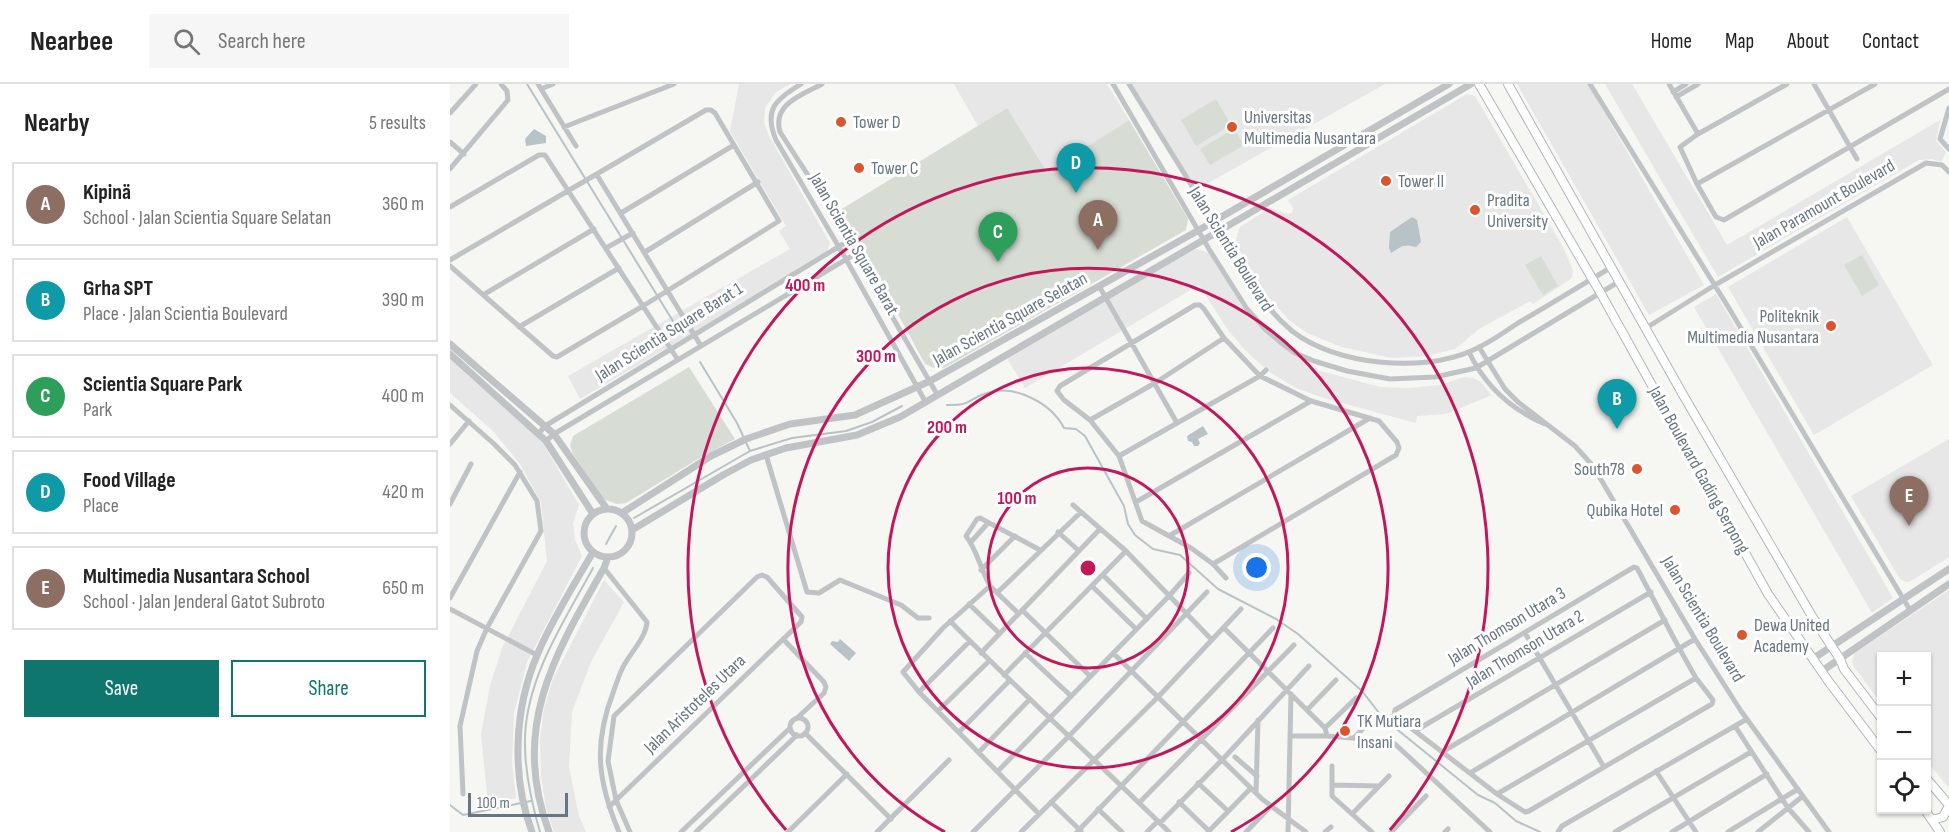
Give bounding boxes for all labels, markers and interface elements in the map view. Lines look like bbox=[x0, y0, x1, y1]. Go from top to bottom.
search box bbox=[149, 14, 569, 68]
text: Nearbee bbox=[30, 25, 113, 58]
icon: search bbox=[170, 25, 203, 58]
text: Search here bbox=[218, 28, 306, 55]
text: Home bbox=[1651, 29, 1692, 54]
text: Map bbox=[1725, 29, 1754, 54]
text: About bbox=[1787, 29, 1829, 54]
text: Contact bbox=[1862, 29, 1919, 54]
place label: Universitas Multimedia Nusantara bbox=[1244, 107, 1376, 149]
text: Nearby bbox=[24, 108, 90, 139]
text: 5 results bbox=[369, 111, 426, 135]
place label: Tower D bbox=[853, 112, 901, 133]
marker: Tower D bbox=[834, 115, 848, 129]
marker: Universitas Multimedia Nusantara bbox=[1225, 120, 1239, 134]
pin: D bbox=[1056, 144, 1096, 193]
street label: Jalan Paramount Boulevard bbox=[1749, 155, 1898, 254]
place label: Tower C bbox=[871, 158, 919, 179]
marker: Tower C bbox=[852, 161, 866, 175]
street label: Jalan Scientia Square Barat bbox=[804, 168, 903, 319]
place label: Tower II bbox=[1398, 171, 1444, 192]
marker: Tower II bbox=[1379, 174, 1393, 188]
text: Kipinä bbox=[83, 179, 131, 206]
street label: Jalan Scientia Boulevard bbox=[1184, 182, 1278, 315]
place label: Pradita University bbox=[1487, 190, 1548, 232]
text: A bbox=[41, 192, 50, 216]
text: 360 m bbox=[382, 192, 424, 216]
pin: A bbox=[1078, 200, 1118, 250]
marker: Pradita University bbox=[1468, 203, 1482, 217]
text: School · Jalan Scientia Square Selatan bbox=[83, 206, 331, 230]
pin: C bbox=[978, 212, 1018, 262]
street label: Jalan Scientia Square Selatan bbox=[928, 268, 1091, 371]
text: Grha SPT bbox=[83, 275, 153, 302]
text: 400 m bbox=[785, 275, 825, 296]
street label: Jalan Scientia Square Barat 1 bbox=[591, 278, 747, 386]
text: B bbox=[41, 288, 50, 312]
text: 390 m bbox=[382, 288, 424, 312]
text: Place · Jalan Scientia Boulevard bbox=[83, 302, 288, 326]
place label: Politeknik Multimedia Nusantara bbox=[1687, 306, 1819, 348]
marker: Politeknik Multimedia Nusantara bbox=[1824, 319, 1838, 333]
text: 300 m bbox=[856, 346, 896, 367]
text: Scientia Square Park bbox=[83, 371, 242, 398]
pin: B bbox=[1598, 380, 1636, 429]
street label: Jalan Boulevard Gading Serpong bbox=[1644, 382, 1754, 557]
text: C bbox=[40, 384, 51, 408]
text: 400 m bbox=[382, 384, 424, 408]
text: Park bbox=[83, 398, 112, 422]
text: 200 m bbox=[927, 417, 967, 438]
place label: South78 bbox=[1574, 459, 1625, 480]
marker: South78 bbox=[1630, 462, 1644, 476]
text: Food Village bbox=[83, 467, 176, 494]
pin: E bbox=[1890, 476, 1928, 526]
text: D bbox=[40, 480, 51, 504]
text: 420 m bbox=[382, 480, 424, 504]
text: 100 m bbox=[998, 488, 1037, 509]
text: Place bbox=[83, 494, 119, 518]
place label: Qubika Hotel bbox=[1587, 500, 1663, 521]
marker: Qubika Hotel bbox=[1668, 503, 1682, 517]
street label: Jalan Scientia Boulevard bbox=[1657, 551, 1749, 686]
your location bbox=[1242, 553, 1271, 582]
centre of rings bbox=[1078, 558, 1098, 578]
text: Multimedia Nusantara School bbox=[83, 563, 310, 590]
text: E bbox=[41, 576, 50, 600]
text: 650 m bbox=[382, 576, 424, 600]
street label: Jalan Thomson Utara 3 bbox=[1444, 583, 1570, 670]
text: School · Jalan Jenderal Gatot Subroto bbox=[83, 590, 325, 614]
street label: Jalan Thomson Utara 2 bbox=[1462, 606, 1587, 693]
place label: Dewa United Academy bbox=[1753, 615, 1830, 657]
marker: Dewa United Academy bbox=[1735, 628, 1749, 642]
street label: Jalan Aristoteles Utara bbox=[639, 650, 750, 758]
map controls bbox=[1877, 652, 1931, 814]
button: + bbox=[1877, 652, 1931, 706]
button: Save bbox=[24, 660, 219, 717]
button: Share bbox=[231, 660, 426, 717]
button: − bbox=[1877, 706, 1931, 760]
place label: TK Mutiara Insani bbox=[1357, 711, 1421, 753]
marker: TK Mutiara Insani bbox=[1338, 724, 1352, 738]
button: locate bbox=[1877, 760, 1931, 814]
scale bar bbox=[468, 790, 568, 818]
text: 100 m bbox=[477, 794, 510, 813]

